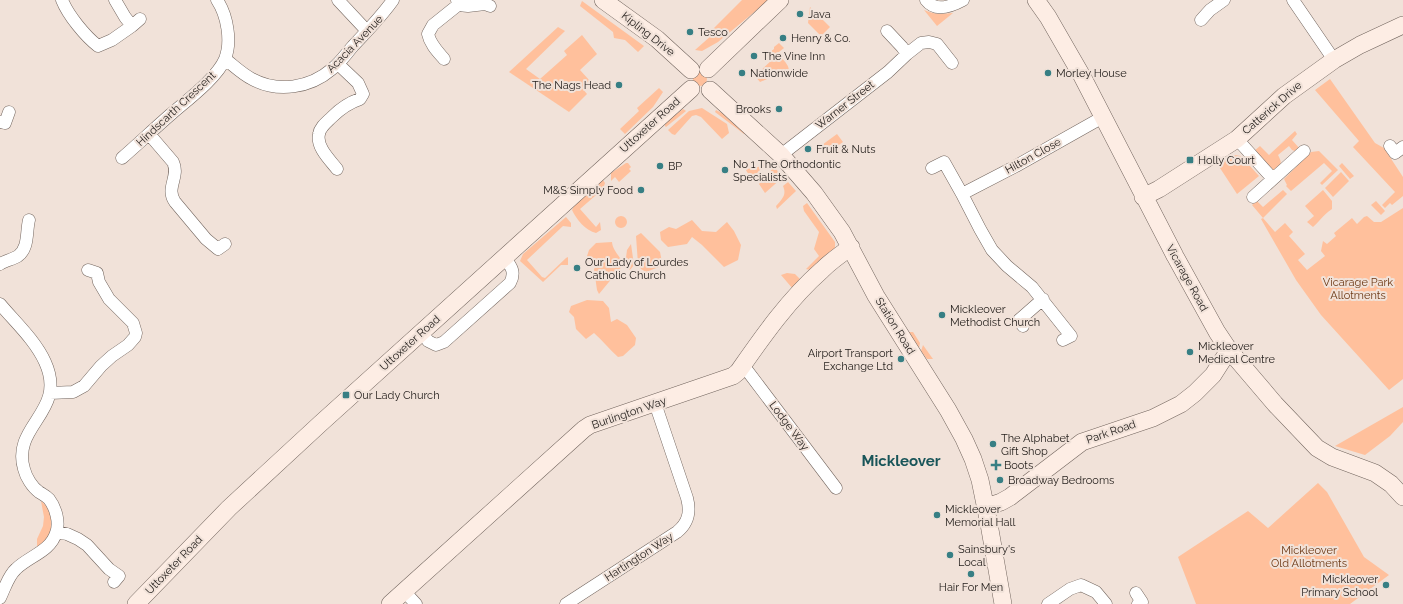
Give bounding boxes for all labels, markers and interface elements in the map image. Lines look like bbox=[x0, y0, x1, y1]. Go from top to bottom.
place label: Java bbox=[808, 8, 831, 21]
street label: Kipling Drive bbox=[619, 9, 678, 59]
marker: Java bbox=[795, 9, 805, 19]
street label: Acacia Avenue bbox=[324, 12, 386, 75]
place label: Tesco bbox=[698, 26, 728, 39]
marker: Tesco bbox=[685, 27, 695, 37]
place label: Henry & Co. bbox=[791, 32, 850, 45]
marker: Henry & Co. bbox=[778, 33, 788, 43]
place label: The Vine Inn bbox=[762, 50, 825, 63]
marker: The Vine Inn bbox=[749, 51, 759, 61]
place label: Nationwide bbox=[750, 67, 808, 80]
place label: Morley House bbox=[1056, 67, 1127, 80]
marker: Nationwide bbox=[737, 68, 747, 78]
marker: Morley House bbox=[1043, 68, 1053, 78]
street label: Hindscarth Crescent bbox=[134, 69, 218, 149]
street label: Warner Street bbox=[813, 78, 877, 132]
street label: Catterick Drive bbox=[1240, 78, 1305, 137]
place label: The Nags Head bbox=[532, 79, 611, 92]
marker: The Nags Head bbox=[614, 80, 624, 90]
street label: Uttoxeter Road bbox=[617, 95, 683, 155]
place label: Brooks bbox=[736, 103, 771, 116]
marker: Brooks bbox=[774, 104, 784, 114]
street label: Hilton Close bbox=[1003, 135, 1064, 177]
place label: Fruit & Nuts bbox=[816, 143, 876, 156]
marker: Fruit & Nuts bbox=[803, 144, 813, 154]
place label: Holly Court bbox=[1198, 154, 1255, 167]
marker: Holly Court bbox=[1185, 155, 1195, 165]
place label: No 1 The Orthodontic Specialists bbox=[733, 158, 841, 184]
place label: BP bbox=[668, 160, 682, 173]
marker: BP bbox=[655, 161, 665, 171]
marker: No 1 The Orthodontic Specialists bbox=[720, 165, 730, 175]
place label: M&S Simply Food bbox=[543, 184, 633, 197]
marker: M&S Simply Food bbox=[636, 185, 646, 195]
street label: Vicarage Road bbox=[1163, 242, 1211, 314]
place label: Our Lady of Lourdes Catholic Church bbox=[585, 256, 688, 282]
marker: Our Lady of Lourdes Catholic Church bbox=[572, 263, 582, 273]
park label: Vicarage Park Allotments bbox=[1323, 276, 1393, 302]
street label: Station Road bbox=[872, 295, 918, 357]
place label: Mickleover Methodist Church bbox=[950, 303, 1040, 329]
marker: Mickleover Methodist Church bbox=[937, 310, 947, 320]
street label: Uttoxeter Road bbox=[377, 313, 443, 373]
place label: Mickleover Medical Centre bbox=[1198, 340, 1275, 366]
place label: Airport Transport Exchange Ltd bbox=[808, 347, 893, 373]
marker: Mickleover Medical Centre bbox=[1185, 347, 1195, 357]
marker: Airport Transport Exchange Ltd bbox=[896, 354, 906, 364]
place label: Our Lady Church bbox=[354, 389, 440, 402]
marker: Our Lady Church bbox=[341, 390, 351, 400]
street label: Burlington Way bbox=[590, 394, 668, 432]
street label: Lodge Way bbox=[766, 399, 812, 453]
street label: Park Road bbox=[1084, 417, 1138, 447]
place label: The Alphabet Gift Shop bbox=[1001, 432, 1070, 458]
marker: The Alphabet Gift Shop bbox=[988, 439, 998, 449]
district label: Mickleover bbox=[862, 452, 941, 470]
place label: Boots bbox=[1004, 459, 1033, 472]
marker: Boots bbox=[991, 460, 1001, 470]
place label: Broadway Bedrooms bbox=[1008, 474, 1114, 487]
marker: Broadway Bedrooms bbox=[995, 475, 1005, 485]
place label: Mickleover Memorial Hall bbox=[945, 503, 1015, 529]
marker: Mickleover Memorial Hall bbox=[932, 510, 942, 520]
street label: Hartington Way bbox=[602, 530, 676, 584]
street label: Uttoxeter Road bbox=[143, 533, 205, 597]
place label: Sainsbury's Local bbox=[958, 543, 1015, 569]
park label: Mickleover Old Allotments bbox=[1271, 544, 1347, 570]
marker: Sainsbury's Local bbox=[945, 550, 955, 560]
marker: Hair For Men bbox=[966, 569, 976, 579]
place label: Mickleover Primary School bbox=[1301, 573, 1378, 599]
marker: Mickleover Primary School bbox=[1381, 580, 1391, 590]
place label: Hair For Men bbox=[939, 581, 1003, 594]

